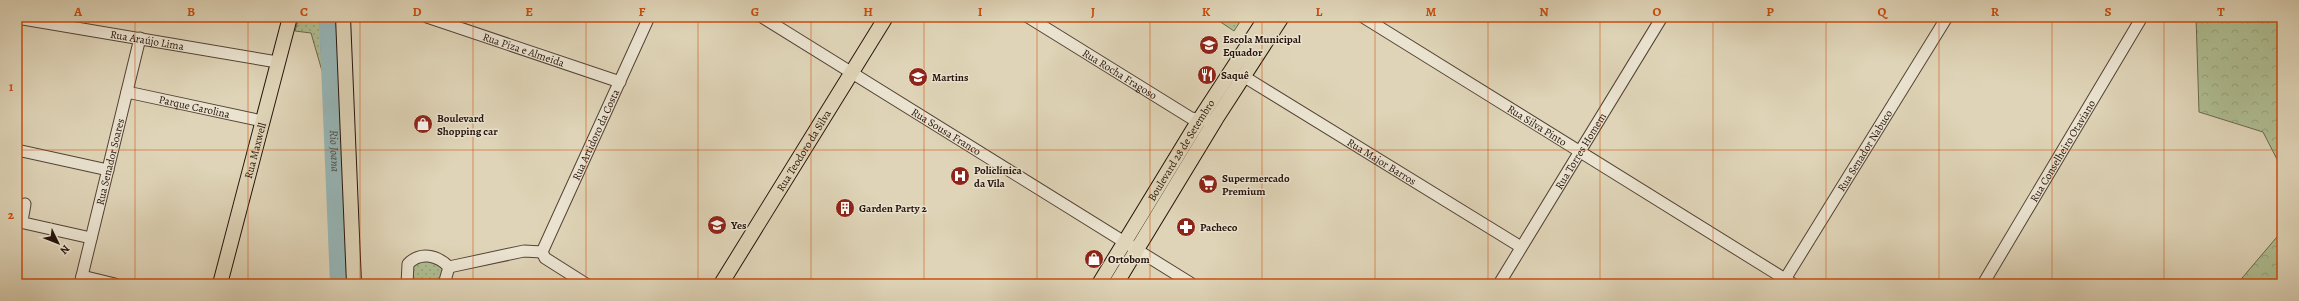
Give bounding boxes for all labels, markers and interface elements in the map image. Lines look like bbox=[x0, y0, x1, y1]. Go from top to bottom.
text: A bbox=[73, 3, 83, 20]
text: B bbox=[187, 3, 195, 20]
text: C bbox=[300, 3, 308, 20]
text: D bbox=[412, 3, 422, 20]
text: E bbox=[525, 3, 533, 20]
text: F bbox=[639, 3, 646, 20]
text: G bbox=[751, 3, 759, 20]
text: H bbox=[863, 3, 873, 20]
text: I bbox=[978, 3, 983, 20]
text: J bbox=[1091, 3, 1095, 20]
text: K bbox=[1202, 3, 1211, 20]
text: L bbox=[1316, 3, 1323, 20]
text: M bbox=[1426, 3, 1437, 20]
text: N bbox=[1539, 3, 1549, 20]
text: O bbox=[1653, 3, 1662, 20]
text: P bbox=[1766, 3, 1774, 20]
text: Q bbox=[1878, 3, 1889, 20]
text: R bbox=[1991, 3, 2000, 20]
text: S bbox=[2104, 3, 2112, 20]
text: T bbox=[2217, 3, 2225, 20]
street label: Rua Araújo Lima bbox=[109, 27, 186, 54]
street label: Rua Piza e Almeida bbox=[481, 29, 567, 71]
place label: Escola Municipal Equador bbox=[1223, 32, 1301, 60]
school or university icon: Escola Municipal Equador bbox=[1198, 34, 1220, 56]
street label: Rua Rocha Fragoso bbox=[1079, 46, 1160, 103]
restaurant icon: Saquê bbox=[1196, 64, 1218, 86]
school or university icon: Martins bbox=[907, 66, 929, 88]
place label: Saquê bbox=[1221, 68, 1249, 83]
place label: Martins bbox=[932, 70, 969, 85]
text: 1 bbox=[9, 78, 14, 95]
street label: Rua Artidoro da Costa bbox=[569, 86, 624, 183]
street label: Parque Carolina bbox=[157, 92, 232, 122]
street label: Boulevard 28 de Setembro bbox=[1144, 96, 1219, 204]
street label: Rua Conselheiro Otaviano bbox=[2026, 97, 2099, 205]
street label: Rua Silva Pinto bbox=[1504, 101, 1570, 150]
street label: Rua Sousa Franco bbox=[908, 105, 984, 159]
street label: Rua Teodoro da Silva bbox=[773, 106, 835, 194]
street label: Rua Senador Nabuco bbox=[1834, 107, 1896, 194]
street label: Rua Torres Homem bbox=[1552, 110, 1610, 192]
place label: Boulevard Shopping car bbox=[437, 111, 498, 139]
shop icon: Boulevard Shopping car bbox=[412, 113, 434, 135]
street label: Rua Senador Soares bbox=[93, 117, 128, 207]
street label: Rua Maxwell bbox=[241, 121, 270, 180]
water label: Rio Joana bbox=[326, 129, 343, 173]
street label: Rua Major Barros bbox=[1344, 135, 1419, 189]
place label: Policlínica da Vila bbox=[974, 163, 1023, 191]
hospital icon: Policlínica da Vila bbox=[949, 165, 971, 187]
place label: Supermercado Premium bbox=[1222, 171, 1290, 199]
supermarket icon: Supermercado Premium bbox=[1197, 173, 1219, 195]
building icon: Garden Party 2 bbox=[834, 197, 856, 219]
place label: Garden Party 2 bbox=[859, 201, 928, 216]
text: 2 bbox=[8, 206, 15, 223]
school or university icon: Yes bbox=[706, 214, 728, 236]
pharmacy icon: Pacheco bbox=[1175, 216, 1197, 238]
place label: Yes bbox=[730, 218, 747, 233]
place label: Pacheco bbox=[1200, 220, 1238, 235]
north arrow bbox=[38, 223, 78, 263]
text: N bbox=[57, 241, 73, 258]
shop icon: Ortobom bbox=[1083, 248, 1105, 270]
place label: Ortobom bbox=[1108, 252, 1150, 267]

